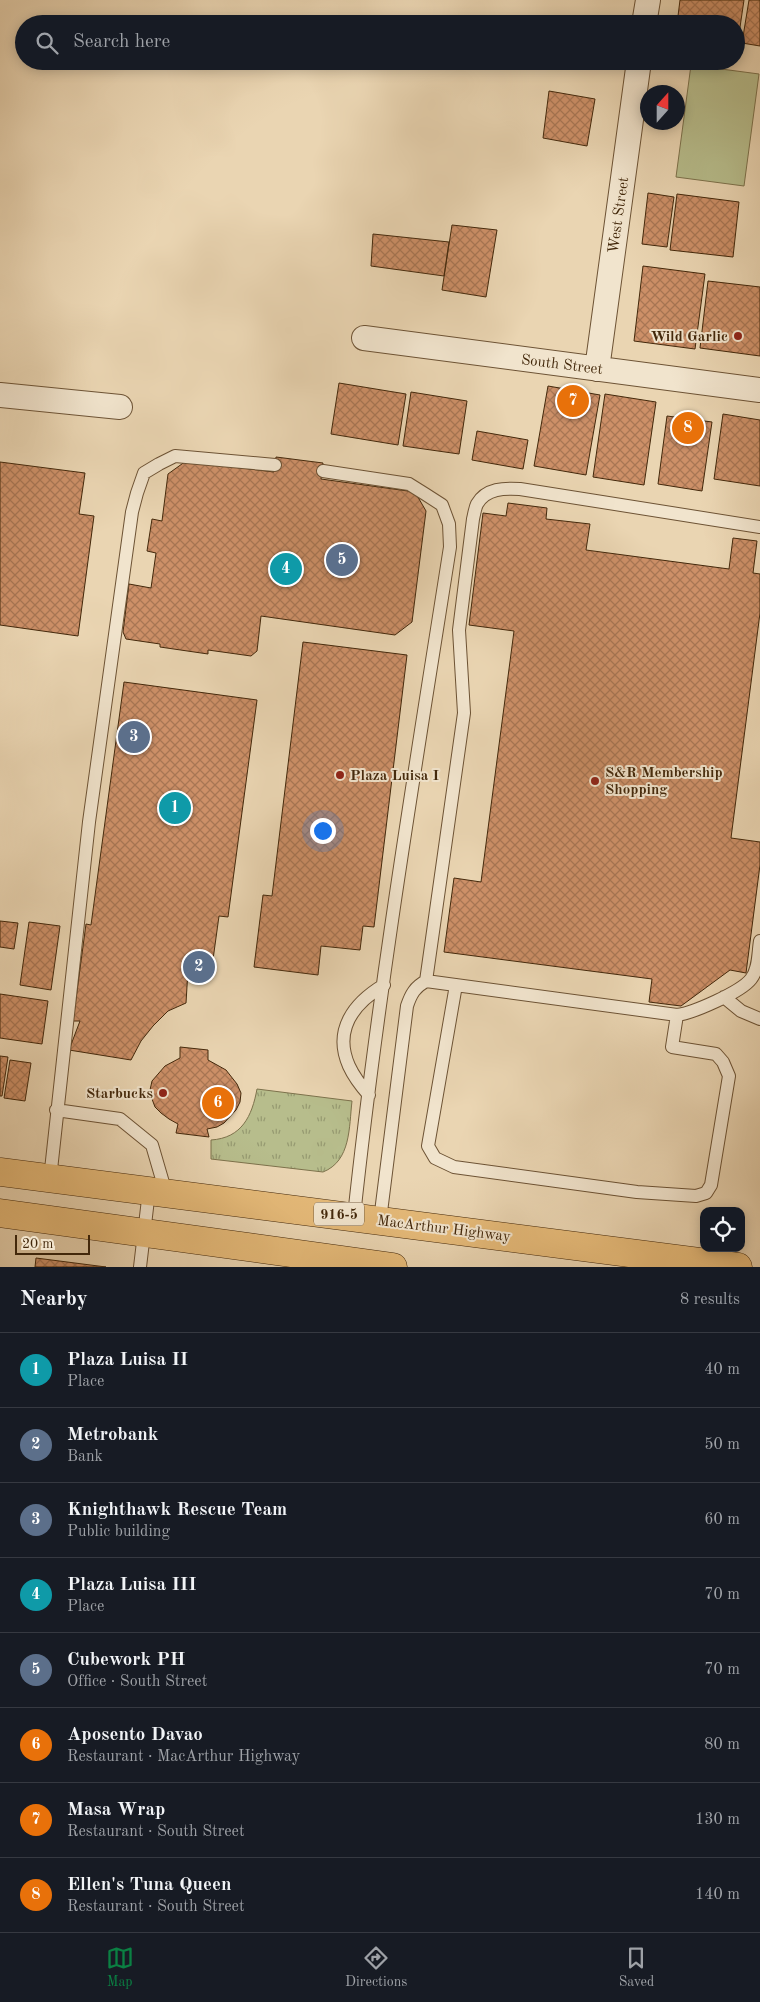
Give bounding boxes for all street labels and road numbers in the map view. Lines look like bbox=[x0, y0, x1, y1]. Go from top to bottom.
street label: West Street bbox=[607, 176, 632, 254]
street label: South Street bbox=[520, 353, 603, 378]
road number: 916-5 bbox=[314, 1202, 364, 1226]
street label: MacArthur Highway bbox=[376, 1214, 511, 1245]

